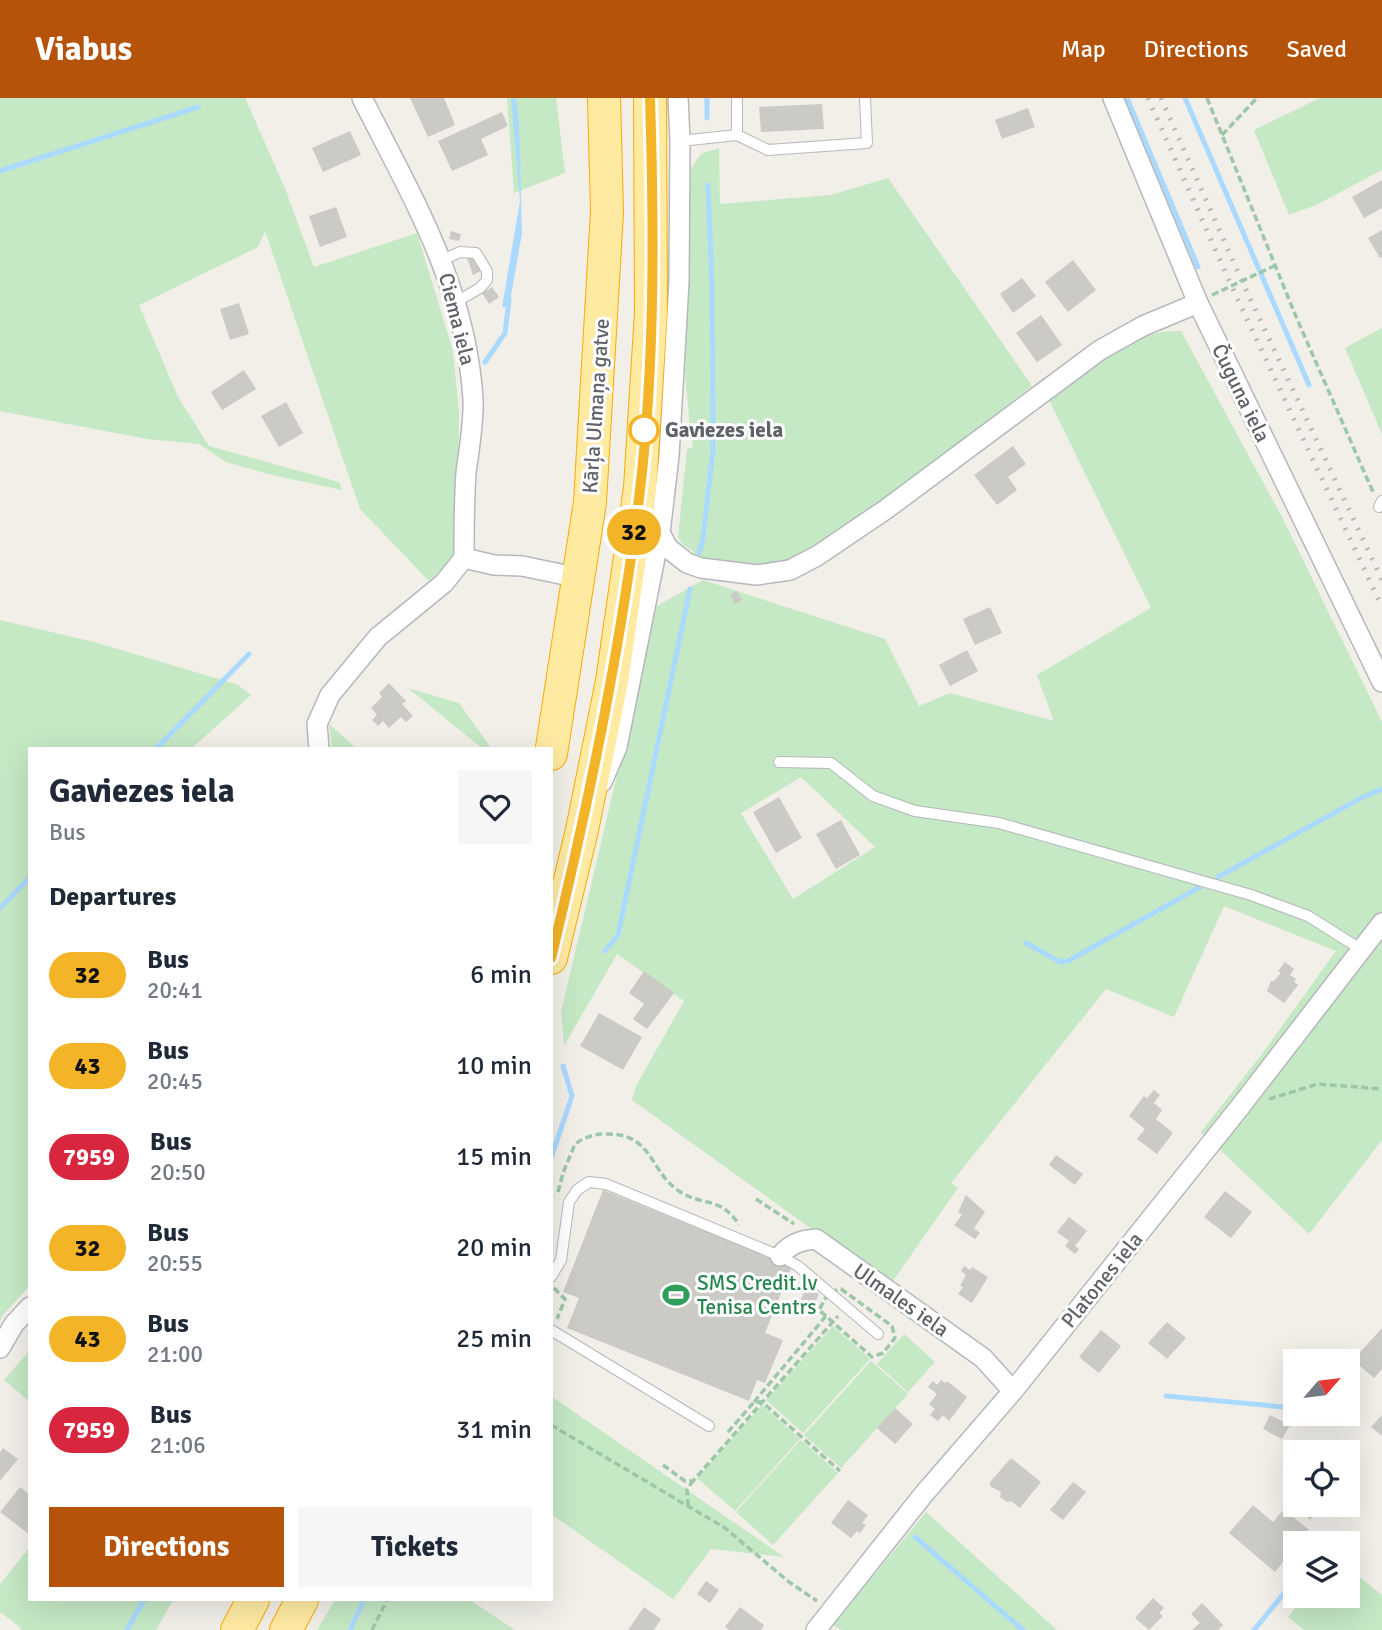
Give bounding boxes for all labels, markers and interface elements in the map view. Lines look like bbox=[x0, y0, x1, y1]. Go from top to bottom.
text: Viabus bbox=[35, 29, 132, 70]
text: Map bbox=[1061, 34, 1106, 64]
text: Directions bbox=[1144, 34, 1249, 64]
text: Saved bbox=[1287, 34, 1347, 64]
street label: Ciema iela bbox=[433, 270, 481, 368]
street label: Kārļa Ulmaņa gatve bbox=[577, 318, 615, 494]
street label: Čuguna iela bbox=[1206, 339, 1276, 447]
marker: Gaviezes iela bbox=[629, 415, 659, 445]
place label: Gaviezes iela bbox=[665, 417, 783, 443]
line badge: 32 bbox=[602, 509, 666, 555]
text: 32 bbox=[621, 517, 647, 547]
button: heart bbox=[458, 770, 532, 844]
text: Gaviezes iela bbox=[49, 771, 235, 812]
text: Bus bbox=[49, 818, 86, 847]
text: Departures bbox=[49, 881, 176, 913]
text: Bus bbox=[147, 944, 189, 976]
text: 6 min bbox=[470, 959, 532, 991]
text: 32 bbox=[75, 960, 100, 990]
text: 20:41 bbox=[147, 976, 203, 1005]
text: Bus bbox=[147, 1035, 189, 1067]
text: 10 min bbox=[456, 1050, 532, 1082]
text: 43 bbox=[75, 1051, 100, 1081]
text: 20:45 bbox=[147, 1067, 203, 1096]
text: Bus bbox=[150, 1126, 192, 1158]
text: 15 min bbox=[456, 1141, 532, 1173]
text: 7959 bbox=[63, 1142, 115, 1172]
text: 20:50 bbox=[150, 1158, 206, 1187]
text: Bus bbox=[147, 1217, 189, 1249]
street label: Platones iela bbox=[1056, 1227, 1148, 1333]
text: 20 min bbox=[456, 1232, 532, 1264]
text: 32 bbox=[75, 1233, 100, 1263]
text: 20:55 bbox=[147, 1249, 203, 1278]
street label: Ulmales iela bbox=[848, 1258, 954, 1342]
place label: SMS Credit.lv Tenisa Centrs bbox=[697, 1270, 818, 1320]
sports icon: SMS Credit.lv Tenisa Centrs bbox=[661, 1280, 691, 1310]
text: Bus bbox=[147, 1308, 189, 1340]
text: 25 min bbox=[456, 1323, 532, 1355]
text: 43 bbox=[75, 1324, 100, 1354]
text: 21:00 bbox=[147, 1340, 203, 1369]
north arrow bbox=[1283, 1349, 1360, 1426]
map controls bbox=[1283, 1349, 1360, 1608]
text: Bus bbox=[150, 1399, 192, 1431]
text: 31 min bbox=[456, 1414, 532, 1446]
text: 7959 bbox=[63, 1415, 115, 1445]
text: 21:06 bbox=[150, 1431, 206, 1460]
button: locate bbox=[1283, 1440, 1360, 1517]
button: Directions bbox=[49, 1507, 284, 1587]
button: Tickets bbox=[298, 1507, 532, 1587]
button: layers bbox=[1283, 1531, 1360, 1608]

